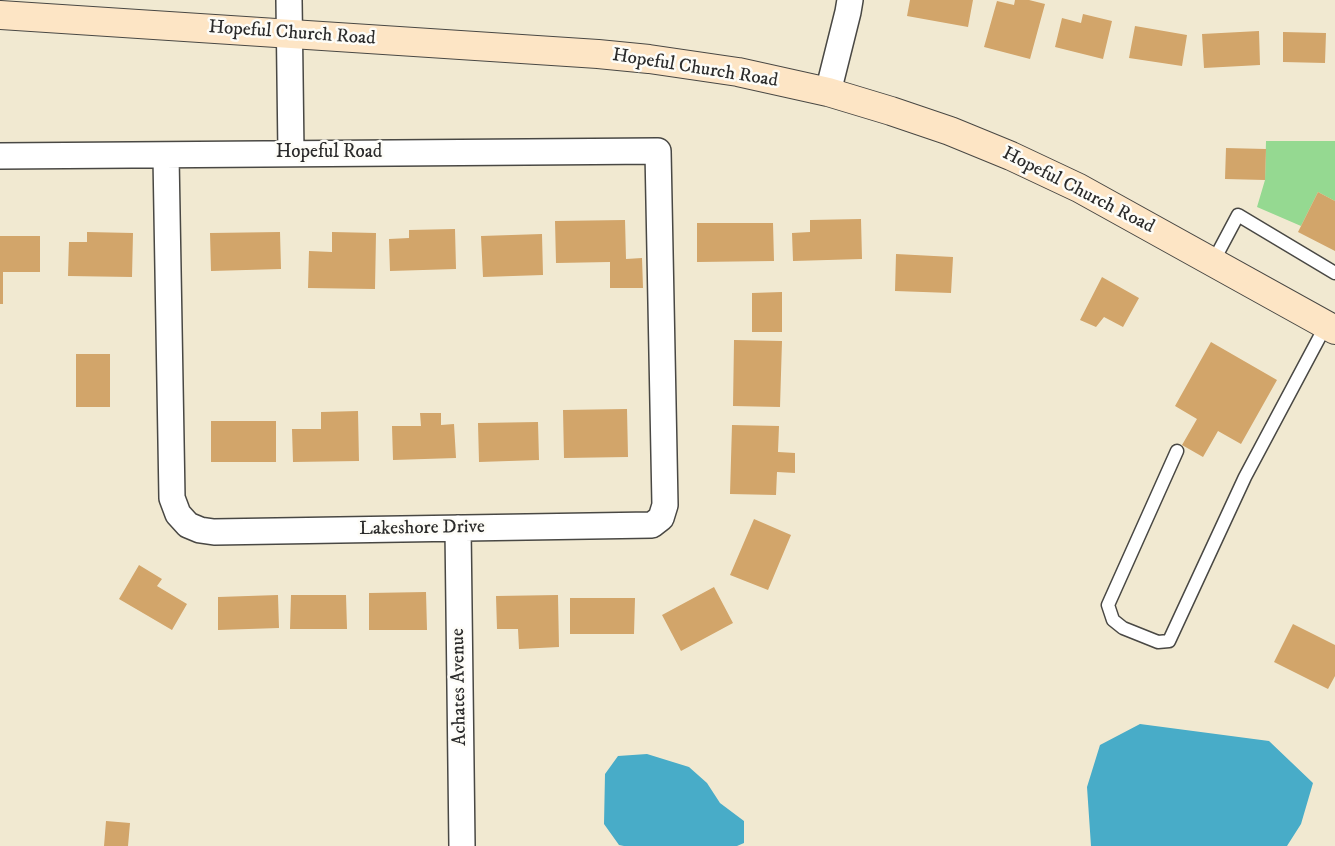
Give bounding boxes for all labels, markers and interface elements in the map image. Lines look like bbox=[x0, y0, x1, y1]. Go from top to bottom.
street label: Hopeful Church Road bbox=[208, 17, 376, 51]
street label: Hopeful Church Road bbox=[610, 45, 780, 93]
street label: Hopeful Road bbox=[276, 142, 382, 164]
street label: Hopeful Church Road bbox=[998, 143, 1158, 239]
street label: Lakeshore Drive bbox=[359, 517, 485, 541]
street label: Achates Avenue bbox=[448, 628, 472, 746]

